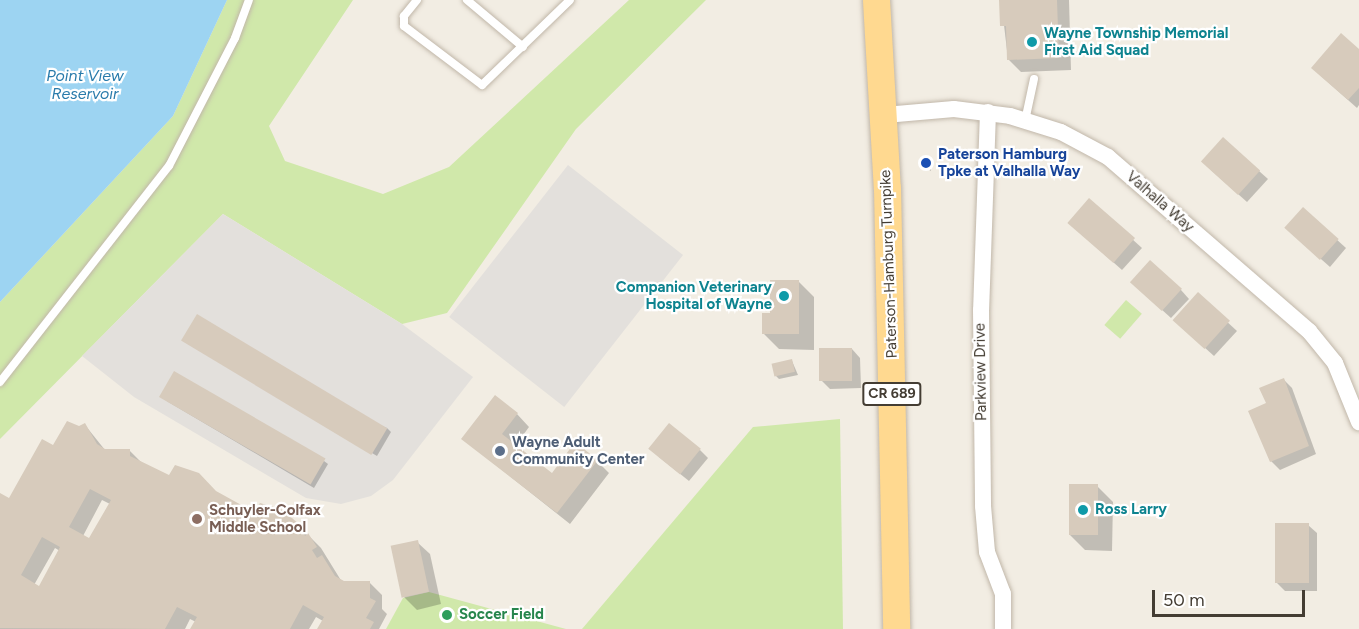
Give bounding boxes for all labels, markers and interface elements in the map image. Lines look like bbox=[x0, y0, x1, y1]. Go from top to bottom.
place label: Wayne Township Memorial First Aid Squad bbox=[1044, 24, 1228, 59]
marker: Wayne Township Memorial First Aid Squad bbox=[1025, 35, 1039, 49]
water label: Point View Reservoir bbox=[46, 66, 124, 104]
place label: Paterson Hamburg Tpke at Valhalla Way bbox=[938, 145, 1080, 180]
marker: Paterson Hamburg Tpke at Valhalla Way bbox=[919, 156, 933, 170]
street label: Valhalla Way bbox=[1122, 168, 1198, 236]
street label: Paterson-Hamburg Turnpike bbox=[877, 169, 901, 359]
place label: Companion Veterinary Hospital of Wayne bbox=[616, 278, 772, 313]
marker: Companion Veterinary Hospital of Wayne bbox=[777, 289, 791, 303]
street label: Parkview Drive bbox=[971, 323, 991, 421]
road number: CR 689 bbox=[862, 383, 922, 405]
place label: Wayne Adult Community Center bbox=[512, 433, 645, 468]
marker: Wayne Adult Community Center bbox=[493, 444, 507, 458]
place label: Schuyler-Colfax Middle School bbox=[209, 501, 321, 536]
place label: Ross Larry bbox=[1095, 501, 1167, 519]
marker: Ross Larry bbox=[1076, 503, 1090, 517]
marker: Schuyler-Colfax Middle School bbox=[190, 512, 204, 526]
scale bar bbox=[1155, 578, 1308, 616]
text: 50 m bbox=[1163, 589, 1205, 611]
place label: Soccer Field bbox=[459, 606, 544, 624]
marker: Soccer Field bbox=[440, 608, 454, 622]

